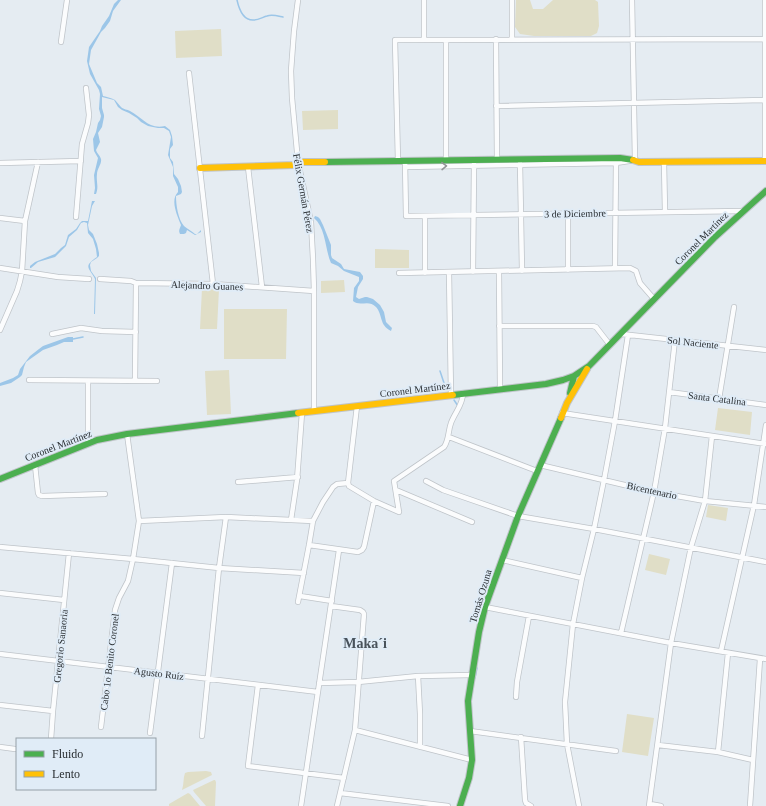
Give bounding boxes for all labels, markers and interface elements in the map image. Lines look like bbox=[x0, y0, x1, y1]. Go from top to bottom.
street label: Félix Germán Pérez bbox=[291, 153, 316, 234]
one-way arrow bbox=[441, 162, 447, 170]
street label: 3 de Diciembre bbox=[544, 207, 606, 220]
street label: Coronel Martínez bbox=[672, 209, 731, 267]
street label: Alejandro Guanes bbox=[171, 279, 243, 292]
street label: Sol Naciente bbox=[667, 334, 720, 351]
street label: Coronel Martínez bbox=[379, 380, 451, 399]
street label: Santa Catalina bbox=[687, 390, 747, 408]
street label: Coronel Martínez bbox=[23, 427, 94, 463]
street label: Bicentenario bbox=[626, 480, 678, 501]
street label: Tomás Ozuna bbox=[467, 568, 494, 624]
street label: Gregorio Sanaoria bbox=[51, 608, 70, 683]
street label: Cabo 1o Benito Coronel bbox=[98, 613, 121, 711]
district label: Maka´i bbox=[343, 636, 387, 651]
street label: Agusto Ruíz bbox=[133, 665, 185, 682]
legend bbox=[16, 738, 156, 790]
text: Fluido bbox=[52, 747, 83, 761]
text: Lento bbox=[52, 767, 80, 781]

